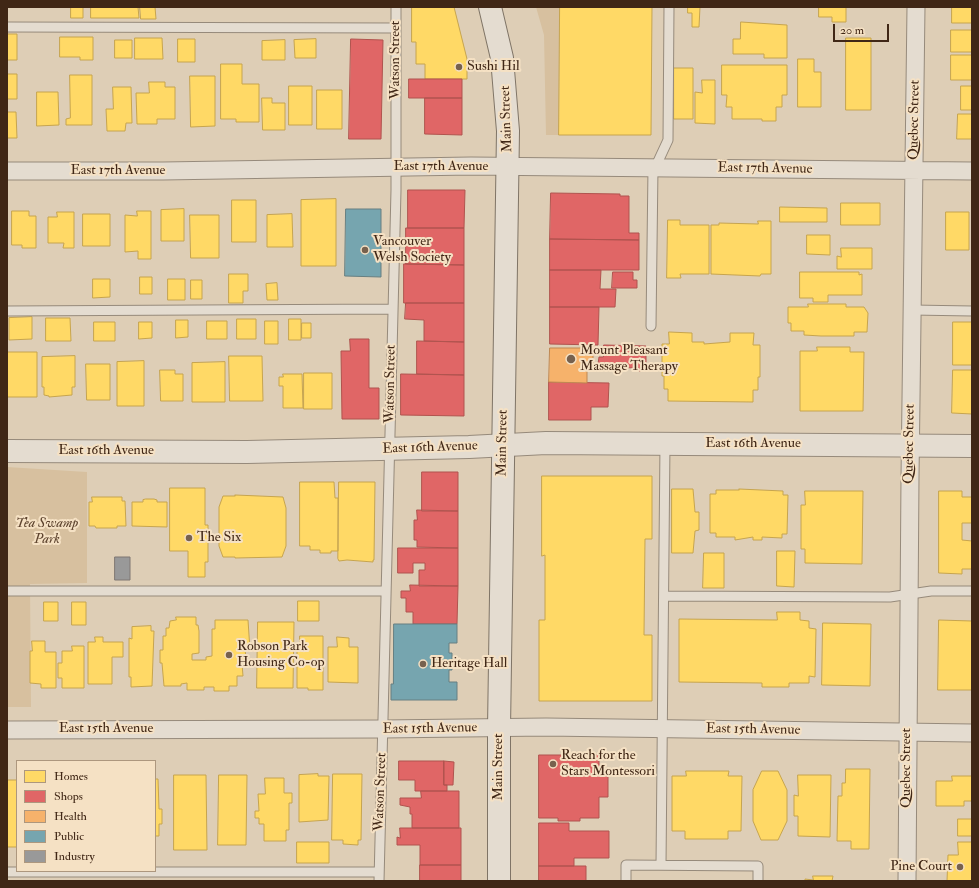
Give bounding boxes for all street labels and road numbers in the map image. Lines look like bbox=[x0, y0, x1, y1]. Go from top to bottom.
street label: Watson Street bbox=[388, 21, 404, 99]
street label: Quebec Street bbox=[906, 80, 924, 160]
street label: Main Street bbox=[497, 85, 517, 153]
street label: East 17th Avenue bbox=[394, 159, 488, 175]
street label: East 17th Avenue bbox=[717, 160, 813, 178]
street label: East 17th Avenue bbox=[71, 163, 165, 179]
street label: Watson Street bbox=[382, 344, 400, 424]
street label: Quebec Street bbox=[901, 404, 919, 484]
street label: Main Street bbox=[494, 409, 512, 477]
street label: East 16th Avenue bbox=[705, 436, 801, 452]
street label: East 16th Avenue bbox=[382, 438, 478, 458]
street label: East 16th Avenue bbox=[58, 443, 154, 459]
street label: East 15th Avenue bbox=[383, 720, 477, 738]
street label: East 15th Avenue bbox=[59, 721, 153, 737]
street label: East 15th Avenue bbox=[706, 721, 800, 739]
street label: Quebec Street bbox=[899, 728, 915, 808]
street label: Main Street bbox=[491, 734, 507, 800]
street label: Watson Street bbox=[371, 752, 391, 832]

